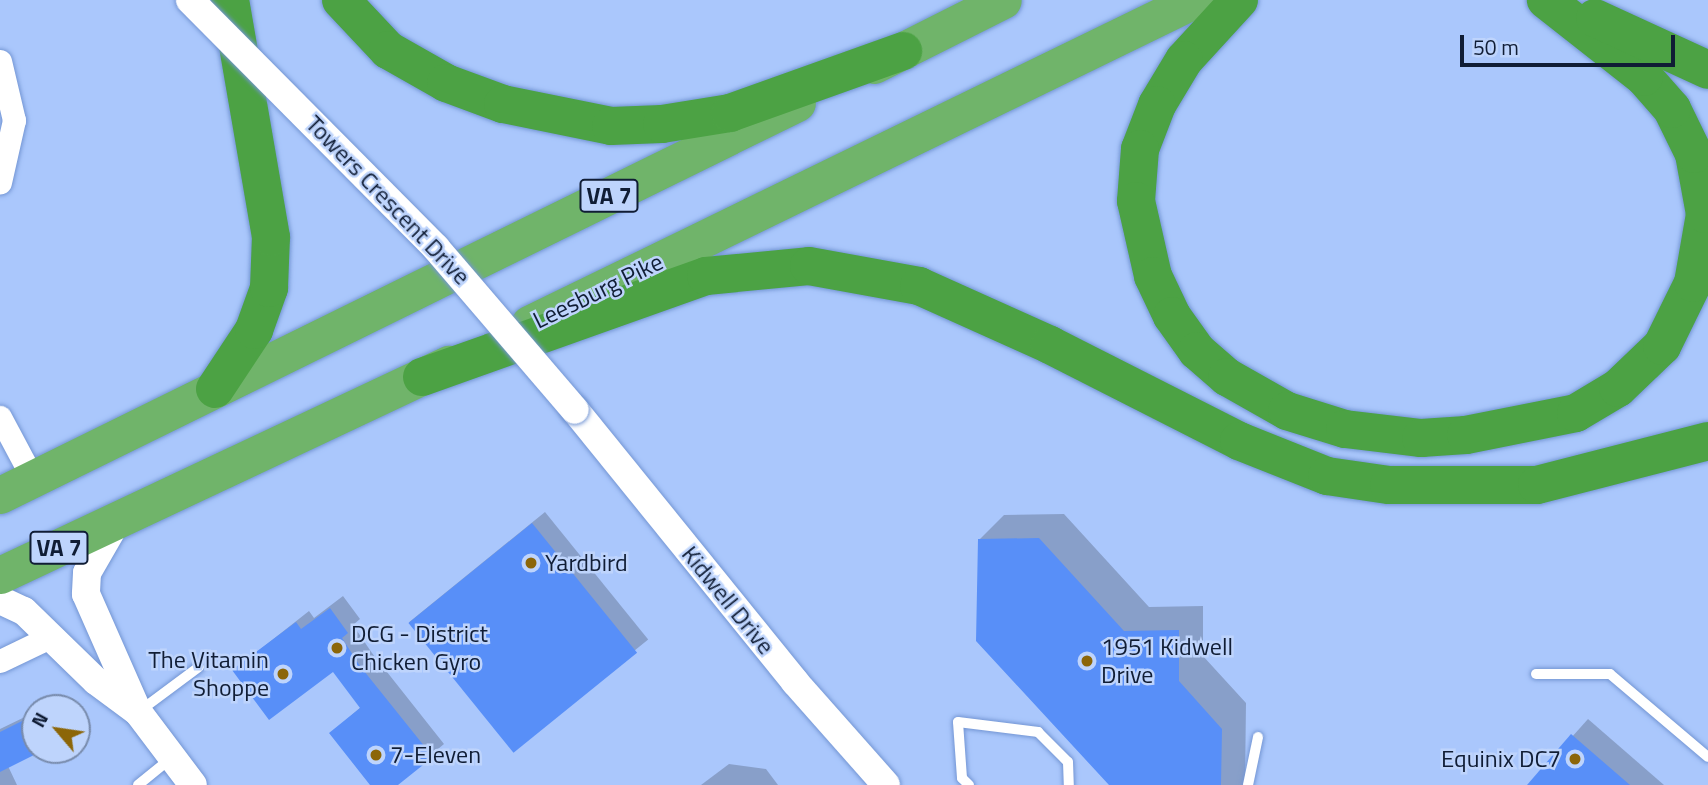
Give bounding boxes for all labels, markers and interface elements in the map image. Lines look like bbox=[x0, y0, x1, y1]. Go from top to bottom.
scale bar bbox=[1463, 21, 1678, 65]
text: 50 m bbox=[1473, 31, 1519, 63]
street label: Towers Crescent Drive bbox=[300, 110, 476, 290]
road number: VA 7 bbox=[579, 176, 639, 216]
street label: Leesburg Pike bbox=[528, 247, 668, 335]
road number: VA 7 bbox=[29, 528, 89, 568]
street label: Kidwell Drive bbox=[676, 540, 780, 660]
place label: Yardbird bbox=[545, 549, 628, 577]
marker: Yardbird bbox=[523, 555, 539, 571]
place label: DCG - District Chicken Gyro bbox=[351, 620, 488, 676]
place label: 1951 Kidwell Drive bbox=[1101, 633, 1233, 689]
marker: DCG - District Chicken Gyro bbox=[329, 640, 345, 656]
place label: The Vitamin Shoppe bbox=[148, 646, 269, 702]
marker: 1951 Kidwell Drive bbox=[1079, 653, 1095, 669]
marker: The Vitamin Shoppe bbox=[275, 666, 291, 682]
north arrow bbox=[21, 694, 91, 764]
text: N bbox=[23, 707, 55, 732]
place label: 7-Eleven bbox=[390, 741, 481, 769]
place label: Equinix DC7 bbox=[1441, 745, 1561, 773]
marker: 7-Eleven bbox=[368, 747, 384, 763]
marker: Equinix DC7 bbox=[1567, 751, 1583, 767]

